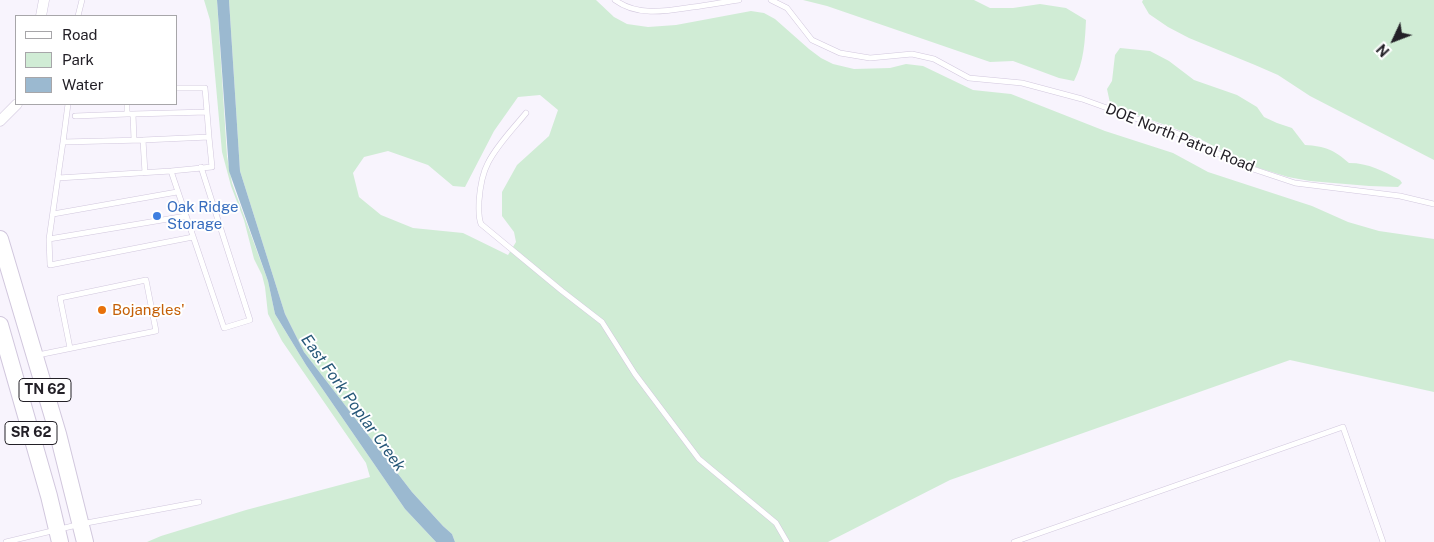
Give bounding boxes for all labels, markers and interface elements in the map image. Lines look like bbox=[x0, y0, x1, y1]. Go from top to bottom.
legend bbox=[15, 15, 178, 105]
north arrow bbox=[1369, 15, 1419, 65]
text: Road bbox=[62, 26, 98, 43]
text: N bbox=[1373, 41, 1393, 60]
text: Park bbox=[62, 51, 94, 68]
text: Water bbox=[62, 76, 104, 93]
street label: DOE North Patrol Road bbox=[1103, 100, 1257, 176]
place label: Oak Ridge Storage bbox=[167, 198, 238, 233]
marker: Oak Ridge Storage bbox=[151, 210, 163, 222]
place label: Bojangles' bbox=[112, 301, 185, 319]
marker: Bojangles' bbox=[96, 304, 108, 316]
water label: East Fork Poplar Creek bbox=[297, 331, 409, 475]
road number: TN 62 bbox=[19, 378, 71, 402]
road number: SR 62 bbox=[5, 422, 57, 444]

